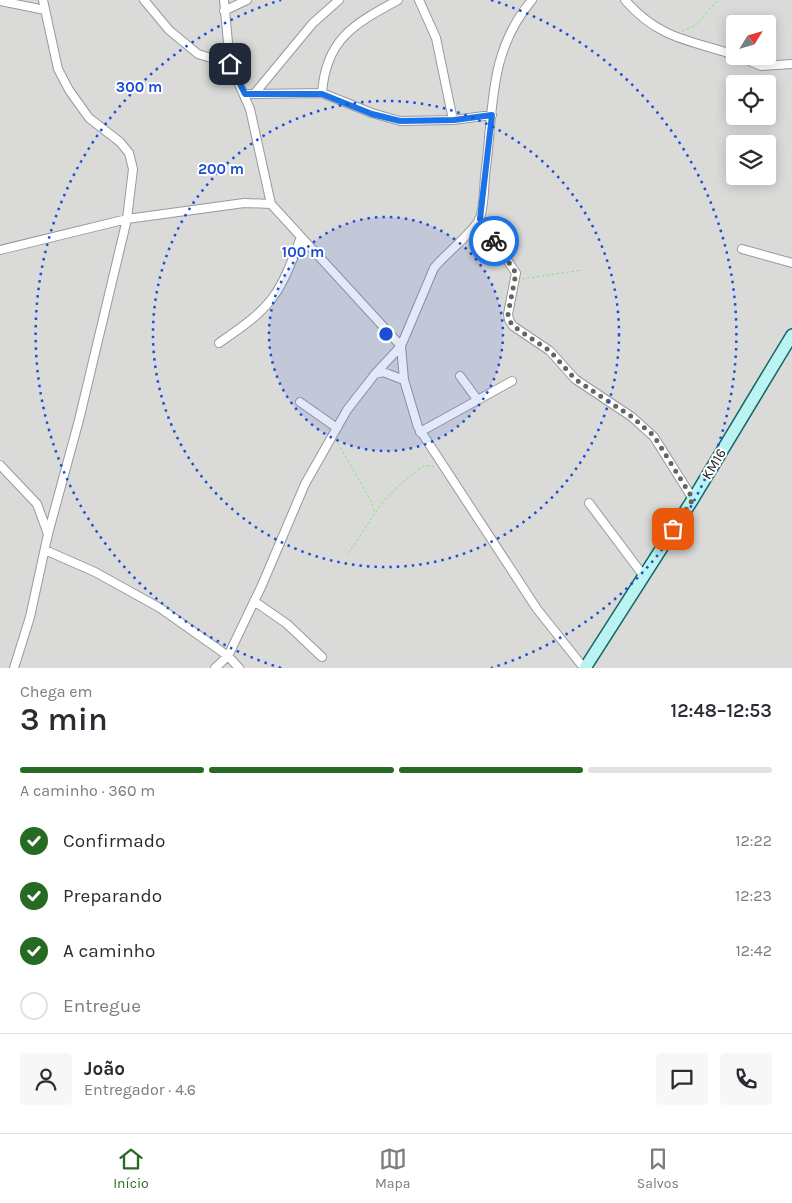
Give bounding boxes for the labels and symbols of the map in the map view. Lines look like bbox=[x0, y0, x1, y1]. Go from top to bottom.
north arrow bbox=[726, 15, 776, 65]
pin bbox=[209, 43, 251, 85]
text: 300 m bbox=[116, 78, 162, 96]
text: 200 m bbox=[198, 160, 244, 178]
courier bbox=[469, 216, 519, 266]
text: 100 m bbox=[282, 243, 324, 261]
centre of rings bbox=[377, 325, 395, 343]
street label: KM16 bbox=[698, 445, 730, 483]
pin bbox=[652, 508, 694, 550]

